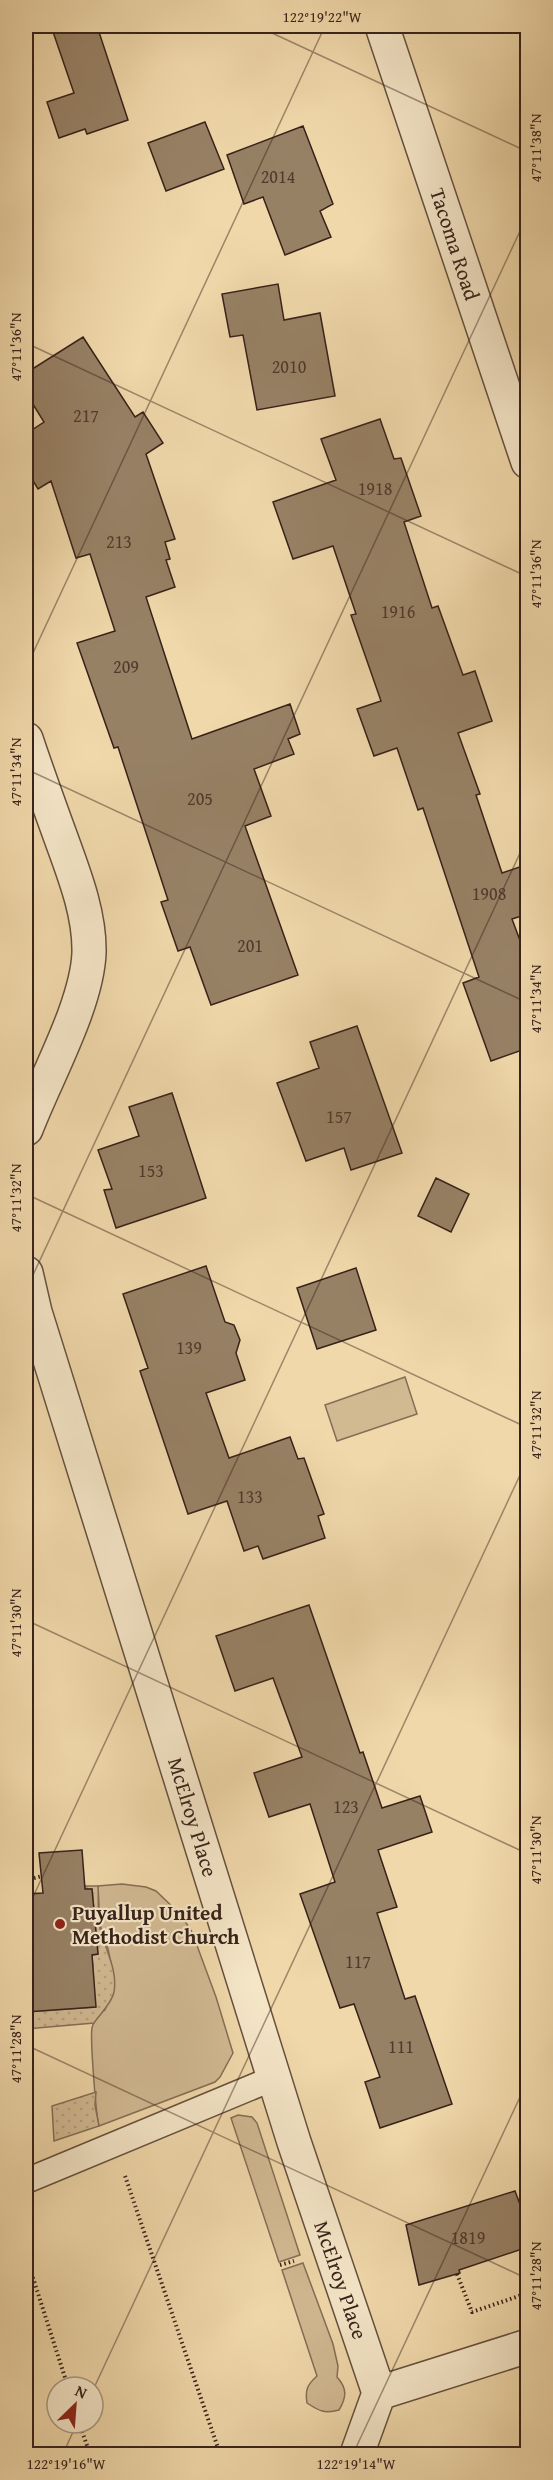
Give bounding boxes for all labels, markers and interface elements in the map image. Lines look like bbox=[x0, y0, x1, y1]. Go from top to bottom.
text: 122°19'22"W bbox=[282, 6, 362, 27]
text: 47°11'38"N bbox=[525, 113, 546, 182]
house number: 2014 bbox=[261, 163, 295, 190]
street label: Tacoma Road bbox=[422, 184, 488, 305]
text: 47°11'36"N bbox=[5, 312, 26, 381]
house number: 2010 bbox=[272, 353, 307, 380]
house number: 217 bbox=[73, 402, 99, 429]
house number: 1918 bbox=[358, 475, 392, 502]
house number: 213 bbox=[106, 528, 132, 555]
text: 47°11'36"N bbox=[525, 539, 546, 608]
house number: 1916 bbox=[381, 598, 415, 625]
house number: 209 bbox=[113, 653, 139, 680]
text: 47°11'34"N bbox=[5, 737, 26, 806]
house number: 205 bbox=[187, 785, 213, 812]
house number: 1908 bbox=[472, 880, 506, 907]
house number: 201 bbox=[237, 932, 263, 959]
text: 47°11'34"N bbox=[525, 964, 546, 1033]
house number: 157 bbox=[326, 1103, 352, 1130]
house number: 153 bbox=[138, 1157, 164, 1184]
text: 47°11'32"N bbox=[5, 1163, 26, 1232]
house number: 139 bbox=[176, 1334, 202, 1361]
text: 47°11'32"N bbox=[525, 1390, 546, 1459]
house number: 133 bbox=[237, 1483, 263, 1510]
text: 47°11'30"N bbox=[5, 1588, 26, 1657]
street label: McElroy Place bbox=[160, 1753, 226, 1881]
house number: 123 bbox=[333, 1793, 359, 1820]
text: 47°11'30"N bbox=[525, 1815, 546, 1884]
place label: Puyallup United Methodist Church bbox=[72, 1897, 240, 1952]
marker: Puyallup United Methodist Church bbox=[53, 1917, 67, 1931]
house number: 117 bbox=[345, 1948, 371, 1975]
text: 47°11'28"N bbox=[5, 2014, 26, 2083]
house number: 111 bbox=[388, 2033, 414, 2060]
street label: McElroy Place bbox=[306, 2217, 376, 2344]
house number: 1819 bbox=[451, 2224, 485, 2251]
text: 47°11'28"N bbox=[525, 2241, 546, 2310]
north arrow bbox=[45, 2375, 105, 2435]
text: N bbox=[71, 2378, 92, 2405]
text: 122°19'16"W bbox=[26, 2453, 106, 2474]
text: 122°19'14"W bbox=[316, 2453, 396, 2474]

